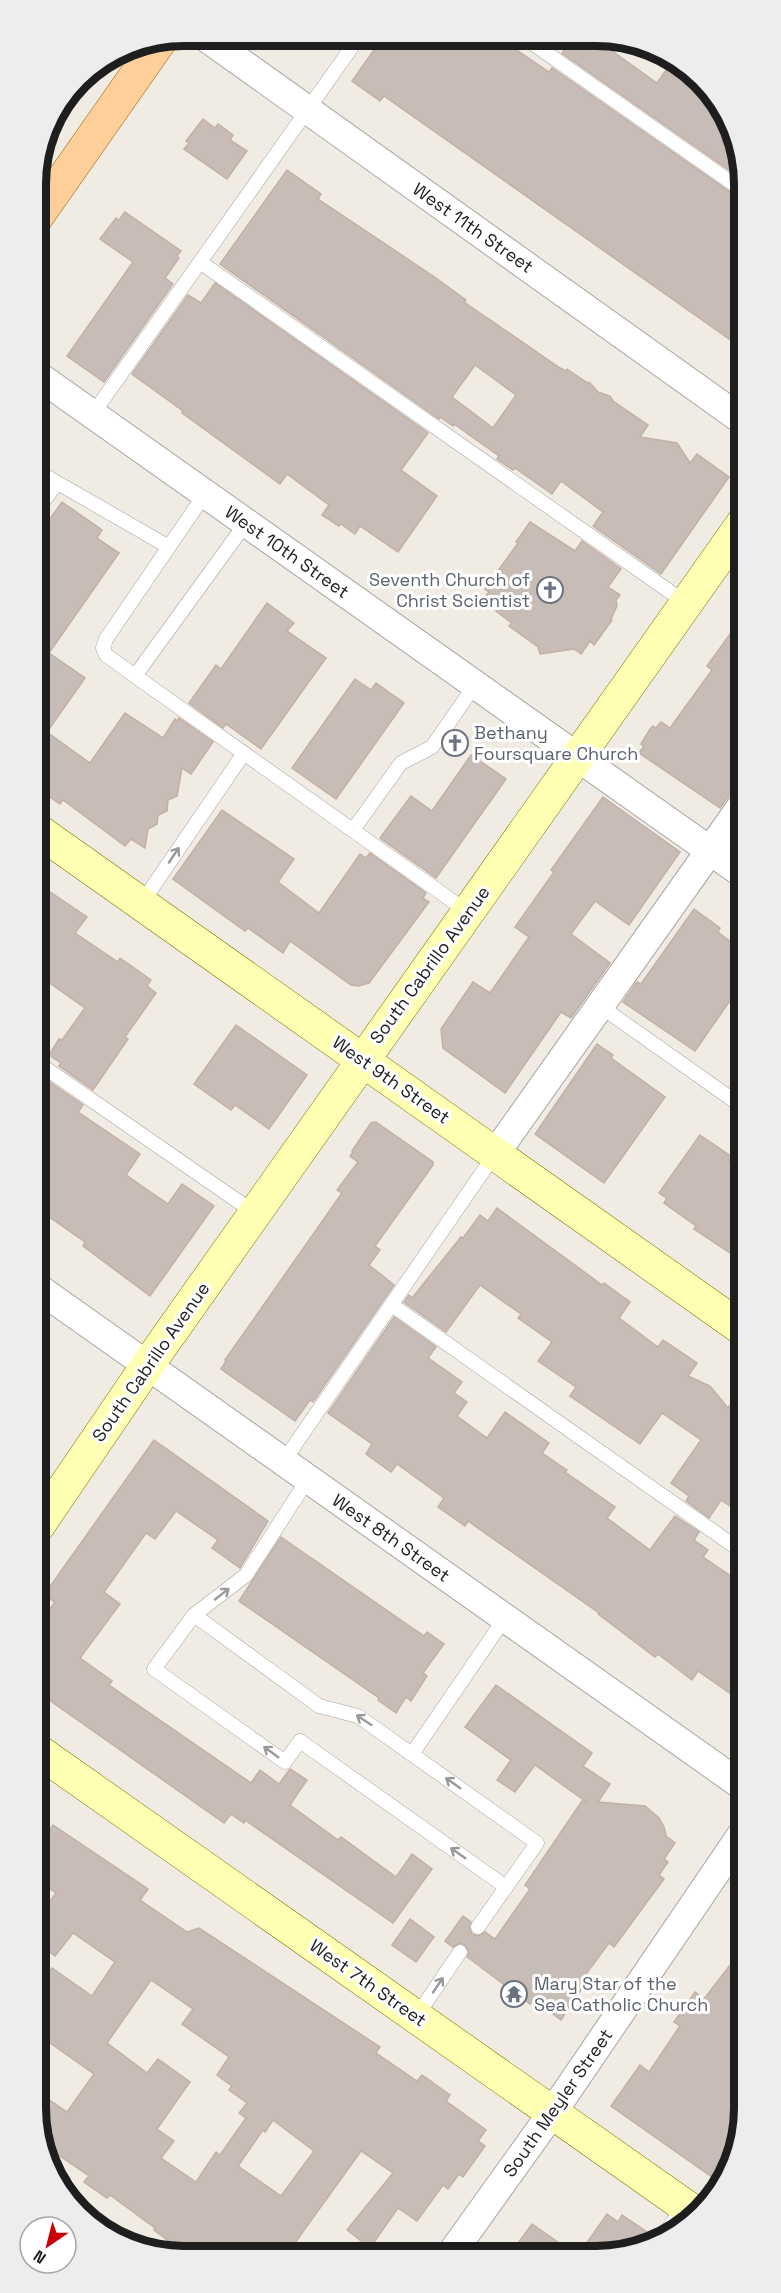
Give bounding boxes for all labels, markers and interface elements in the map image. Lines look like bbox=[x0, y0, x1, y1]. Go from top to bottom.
street label: West 11th Street bbox=[408, 177, 538, 278]
street label: West 10th Street bbox=[221, 500, 354, 603]
place label: Seventh Church of Christ Scientist bbox=[369, 568, 530, 612]
church icon: Seventh Church of Christ Scientist bbox=[535, 575, 565, 605]
place label: Bethany Foursquare Church bbox=[474, 721, 638, 765]
church icon: Bethany Foursquare Church bbox=[440, 728, 470, 758]
one-way arrow bbox=[168, 847, 181, 864]
street label: South Cabrillo Avenue bbox=[365, 881, 495, 1048]
street label: West 9th Street bbox=[328, 1031, 455, 1129]
street label: South Cabrillo Avenue bbox=[87, 1277, 214, 1446]
street label: West 8th Street bbox=[328, 1488, 455, 1587]
one-way arrow bbox=[213, 1587, 229, 1600]
one-way arrow bbox=[356, 1714, 373, 1726]
one-way arrow bbox=[263, 1746, 279, 1758]
one-way arrow bbox=[446, 1777, 462, 1790]
one-way arrow bbox=[451, 1847, 467, 1859]
street label: West 7th Street bbox=[305, 1934, 431, 2031]
place label: Mary Star of the Sea Catholic Church bbox=[534, 1972, 708, 2016]
one-way arrow bbox=[432, 1977, 444, 1993]
temple icon: Mary Star of the Sea Catholic Church bbox=[499, 1979, 529, 2009]
street label: South Meyler Street bbox=[498, 2024, 617, 2181]
north arrow bbox=[18, 2215, 78, 2275]
text: N bbox=[29, 2245, 50, 2269]

